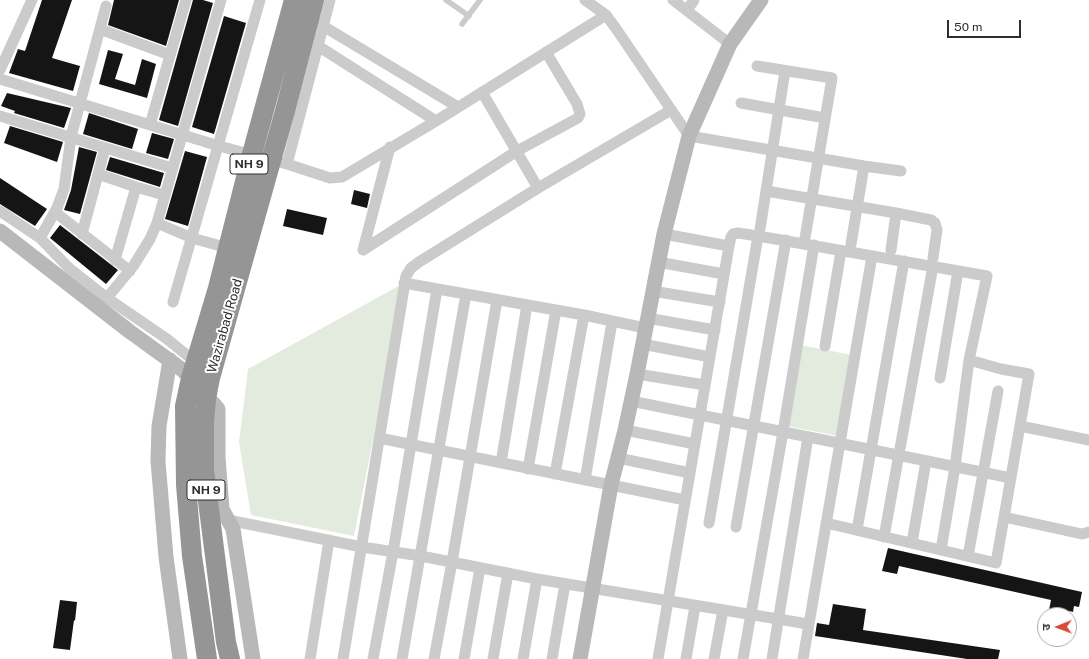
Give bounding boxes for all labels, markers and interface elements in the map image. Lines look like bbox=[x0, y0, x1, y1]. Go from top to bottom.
scale bar bbox=[949, 12, 1023, 38]
text: 50 m bbox=[954, 20, 982, 34]
road number: NH 9 bbox=[230, 154, 268, 174]
street label: Wazirabad Road bbox=[204, 277, 246, 375]
road number: NH 9 bbox=[187, 480, 225, 500]
north arrow bbox=[1037, 607, 1077, 647]
text: उ bbox=[1040, 624, 1052, 631]

